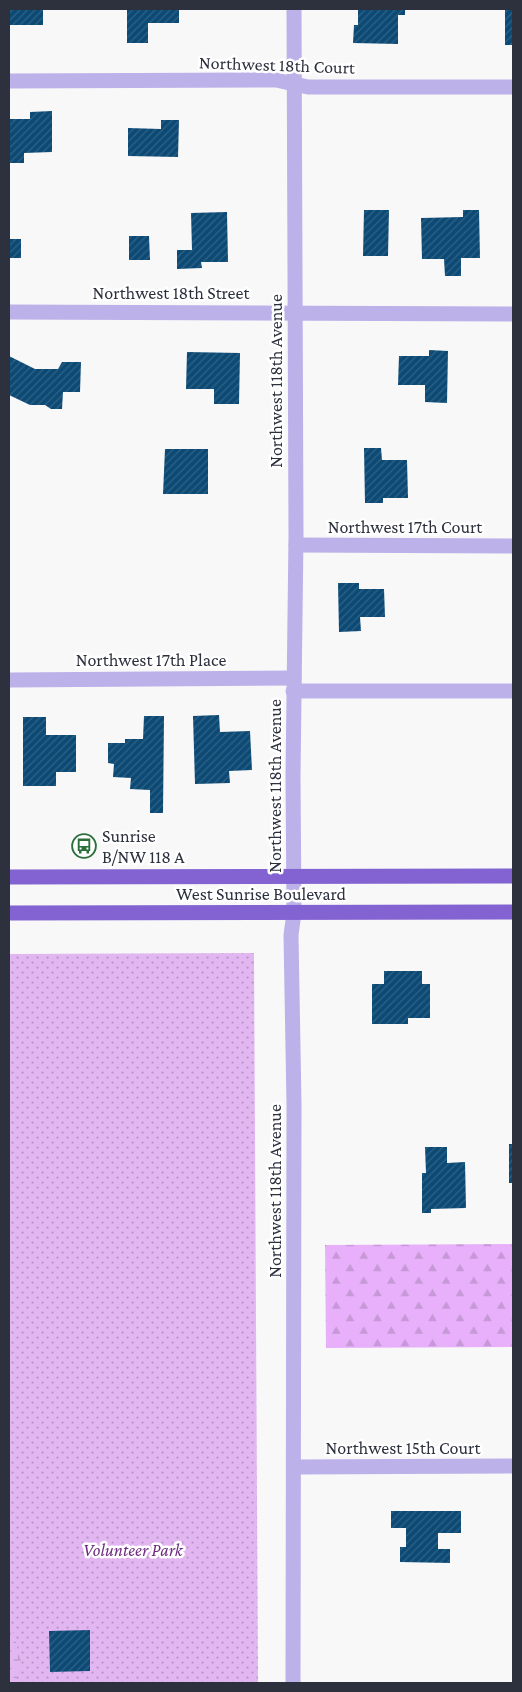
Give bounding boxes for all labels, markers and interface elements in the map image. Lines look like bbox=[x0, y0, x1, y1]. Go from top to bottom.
street label: Northwest 18th Court bbox=[199, 52, 356, 78]
street label: Northwest 18th Street bbox=[93, 283, 250, 303]
street label: Northwest 118th Avenue bbox=[266, 294, 286, 468]
street label: Northwest 17th Court bbox=[328, 517, 483, 537]
street label: Northwest 17th Place bbox=[76, 650, 226, 670]
street label: Northwest 118th Avenue bbox=[265, 699, 285, 873]
place label: Sunrise B/NW 118 A bbox=[102, 826, 185, 867]
bus stop icon: Sunrise B/NW 118 A bbox=[71, 833, 97, 859]
street label: West Sunrise Boulevard bbox=[176, 884, 347, 904]
street label: Northwest 118th Avenue bbox=[265, 1104, 285, 1278]
street label: Northwest 15th Court bbox=[326, 1438, 481, 1458]
park label: Volunteer Park bbox=[83, 1540, 184, 1560]

